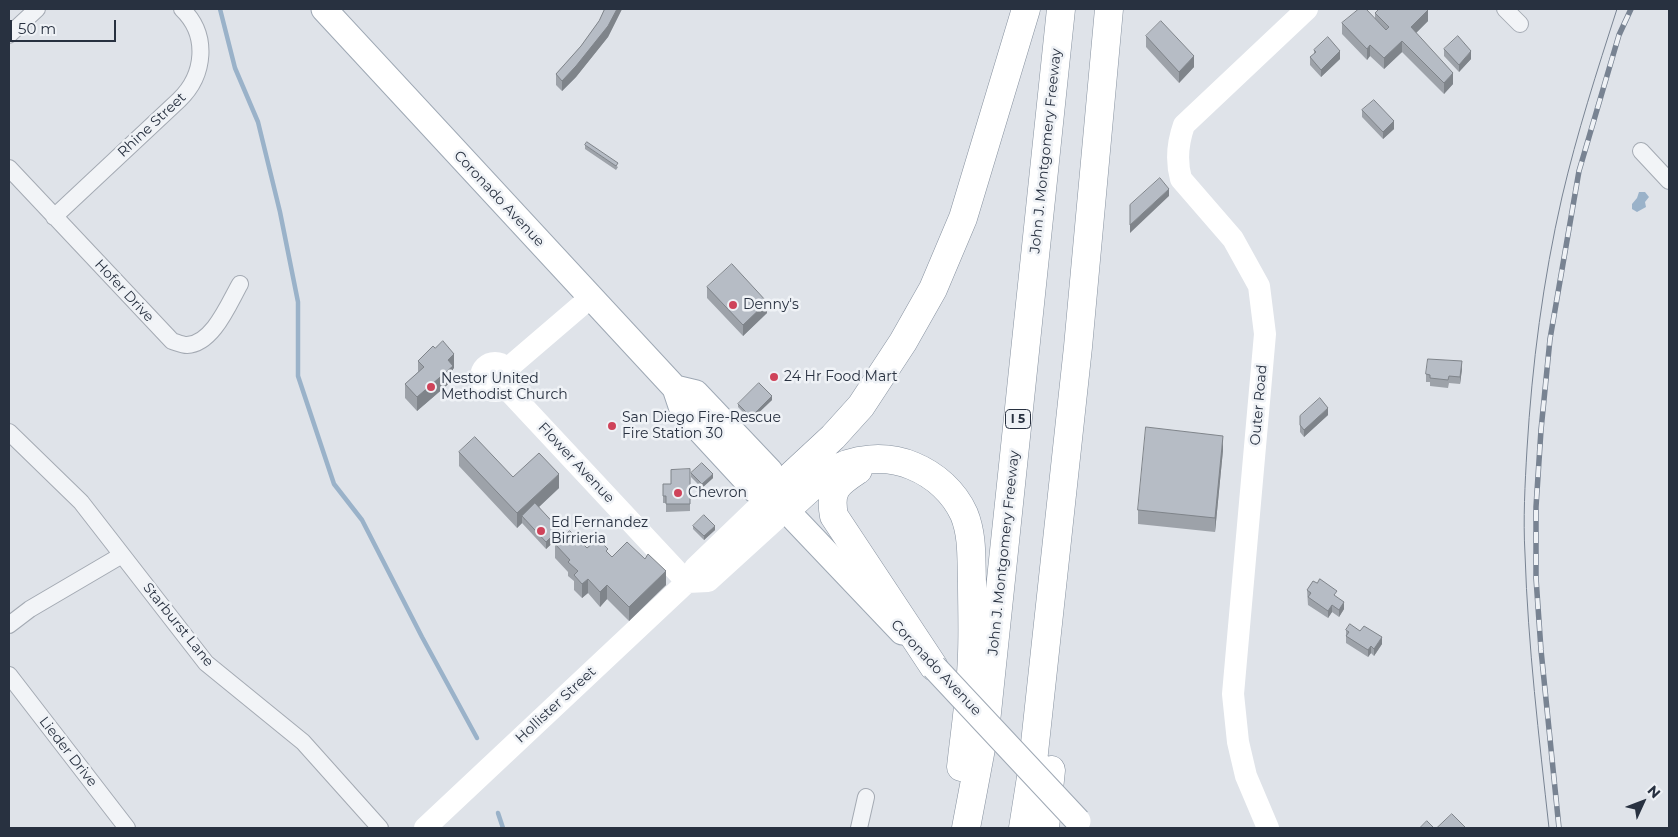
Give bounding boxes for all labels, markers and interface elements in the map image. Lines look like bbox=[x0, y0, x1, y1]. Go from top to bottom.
scale bar bbox=[12, 10, 119, 42]
text: 50 m bbox=[18, 19, 56, 38]
street label: John J. Montgomery Freeway bbox=[1027, 48, 1065, 254]
street label: Rhine Street bbox=[114, 89, 190, 161]
street label: Coronado Avenue bbox=[450, 148, 548, 250]
street label: Hofer Drive bbox=[91, 256, 157, 326]
place label: Denny's bbox=[743, 297, 799, 313]
marker: Denny's bbox=[727, 299, 739, 311]
street label: Outer Road bbox=[1247, 364, 1271, 446]
place label: 24 Hr Food Mart bbox=[784, 369, 898, 385]
place label: Nestor United Methodist Church bbox=[441, 371, 568, 404]
marker: 24 Hr Food Mart bbox=[768, 371, 780, 383]
marker: Nestor United Methodist Church bbox=[425, 381, 437, 393]
road number: I 5 bbox=[1006, 409, 1030, 428]
place label: San Diego Fire-Rescue Fire Station 30 bbox=[622, 410, 781, 442]
street label: Flower Avenue bbox=[534, 419, 618, 507]
marker: San Diego Fire-Rescue Fire Station 30 bbox=[606, 420, 618, 432]
street label: John J. Montgomery Freeway bbox=[985, 450, 1023, 656]
place label: Chevron bbox=[688, 485, 747, 501]
marker: Chevron bbox=[672, 487, 684, 499]
place label: Ed Fernandez Birrieria bbox=[551, 515, 648, 548]
marker: Ed Fernandez Birrieria bbox=[535, 525, 547, 537]
street label: Starburst Lane bbox=[139, 580, 217, 670]
street label: Coronado Avenue bbox=[887, 617, 985, 719]
street label: Hollister Street bbox=[512, 663, 600, 747]
street label: Lieder Drive bbox=[35, 714, 101, 790]
north arrow bbox=[1618, 777, 1668, 827]
text: N bbox=[1644, 781, 1664, 802]

